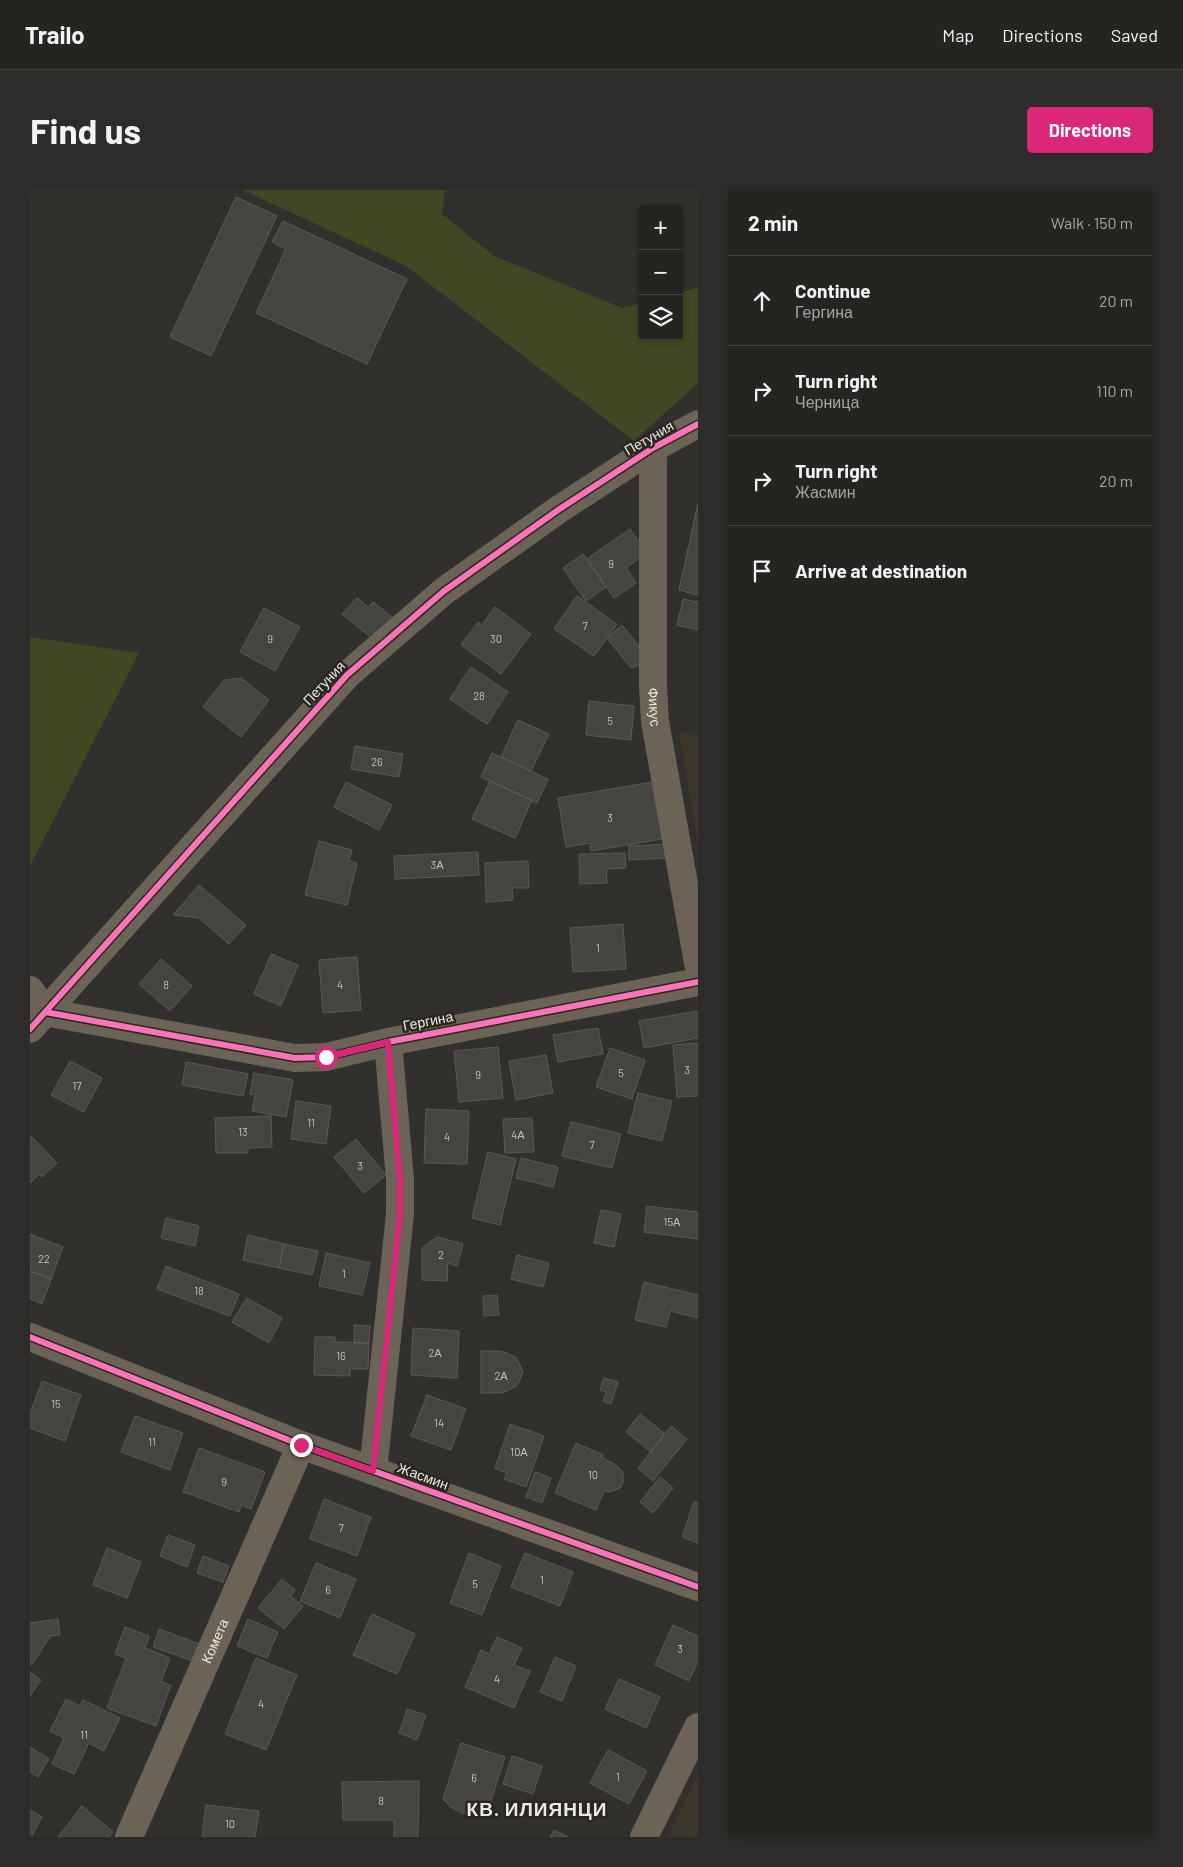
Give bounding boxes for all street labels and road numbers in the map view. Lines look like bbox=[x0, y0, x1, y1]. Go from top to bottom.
street label: Петуния bbox=[621, 417, 676, 458]
street label: Петуния bbox=[299, 657, 348, 708]
street label: Фикус bbox=[645, 687, 665, 728]
street label: Гергина bbox=[401, 1007, 455, 1034]
street label: Жасмин bbox=[395, 1458, 451, 1493]
street label: Комета bbox=[197, 1616, 232, 1666]

